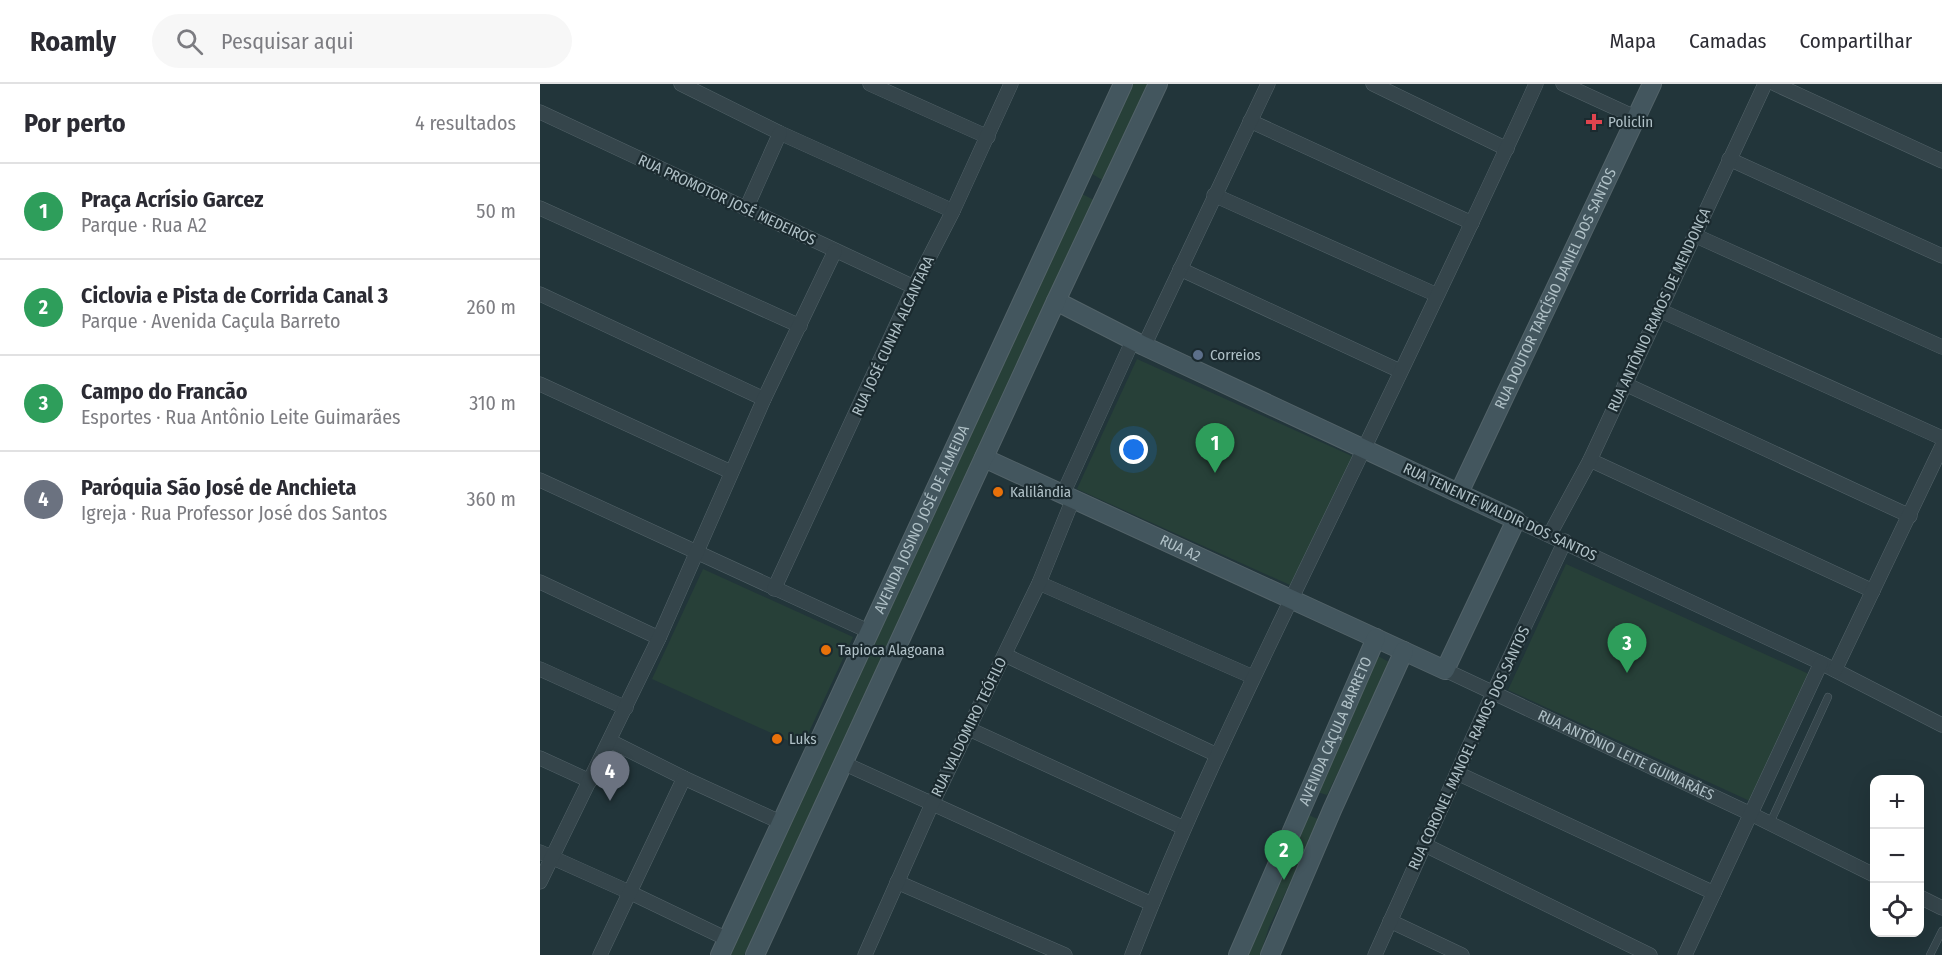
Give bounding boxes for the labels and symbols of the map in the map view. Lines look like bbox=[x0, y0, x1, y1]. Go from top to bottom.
marker: Policlin bbox=[1585, 113, 1603, 131]
place label: Policlin bbox=[1608, 113, 1653, 131]
street label: RUA PROMOTOR JOSÉ MEDEIROS bbox=[635, 151, 819, 249]
street label: RUA DOUTOR TARCÍSIO DANIEL DOS SANTOS bbox=[1491, 165, 1620, 412]
street label: RUA ANTÔNIO RAMOS DE MENDONÇA bbox=[1604, 205, 1714, 415]
street label: RUA JOSÉ CUNHA ALCANTARA bbox=[848, 253, 938, 419]
place label: Correios bbox=[1210, 346, 1261, 364]
marker: Correios bbox=[1191, 348, 1205, 362]
street label: AVENIDA JOSINO JOSÉ DE ALMEIDA bbox=[870, 422, 973, 617]
pin: 1 bbox=[1196, 424, 1234, 473]
your location bbox=[1119, 435, 1148, 464]
street label: RUA TENENTE WALDIR DOS SANTOS bbox=[1400, 459, 1600, 565]
place label: Kalilândia bbox=[1010, 483, 1071, 501]
marker: Kalilândia bbox=[991, 485, 1005, 499]
street label: RUA A2 bbox=[1157, 531, 1204, 566]
street label: RUA CORONEL MANOEL RAMOS DOS SANTOS bbox=[1404, 623, 1534, 873]
pin: 3 bbox=[1608, 624, 1646, 673]
place label: Tapioca Alagoana bbox=[838, 641, 945, 659]
marker: Tapioca Alagoana bbox=[819, 643, 833, 657]
street label: RUA VALDOMIRO TEÓFILO bbox=[927, 654, 1011, 800]
street label: AVENIDA CAÇULA BARRETO bbox=[1295, 654, 1376, 808]
street label: RUA ANTÔNIO LEITE GUIMARÃES bbox=[1535, 706, 1717, 804]
place label: Luks bbox=[789, 730, 817, 748]
marker: Luks bbox=[770, 732, 784, 746]
pin: 4 bbox=[590, 752, 630, 801]
pin: 2 bbox=[1264, 830, 1304, 880]

